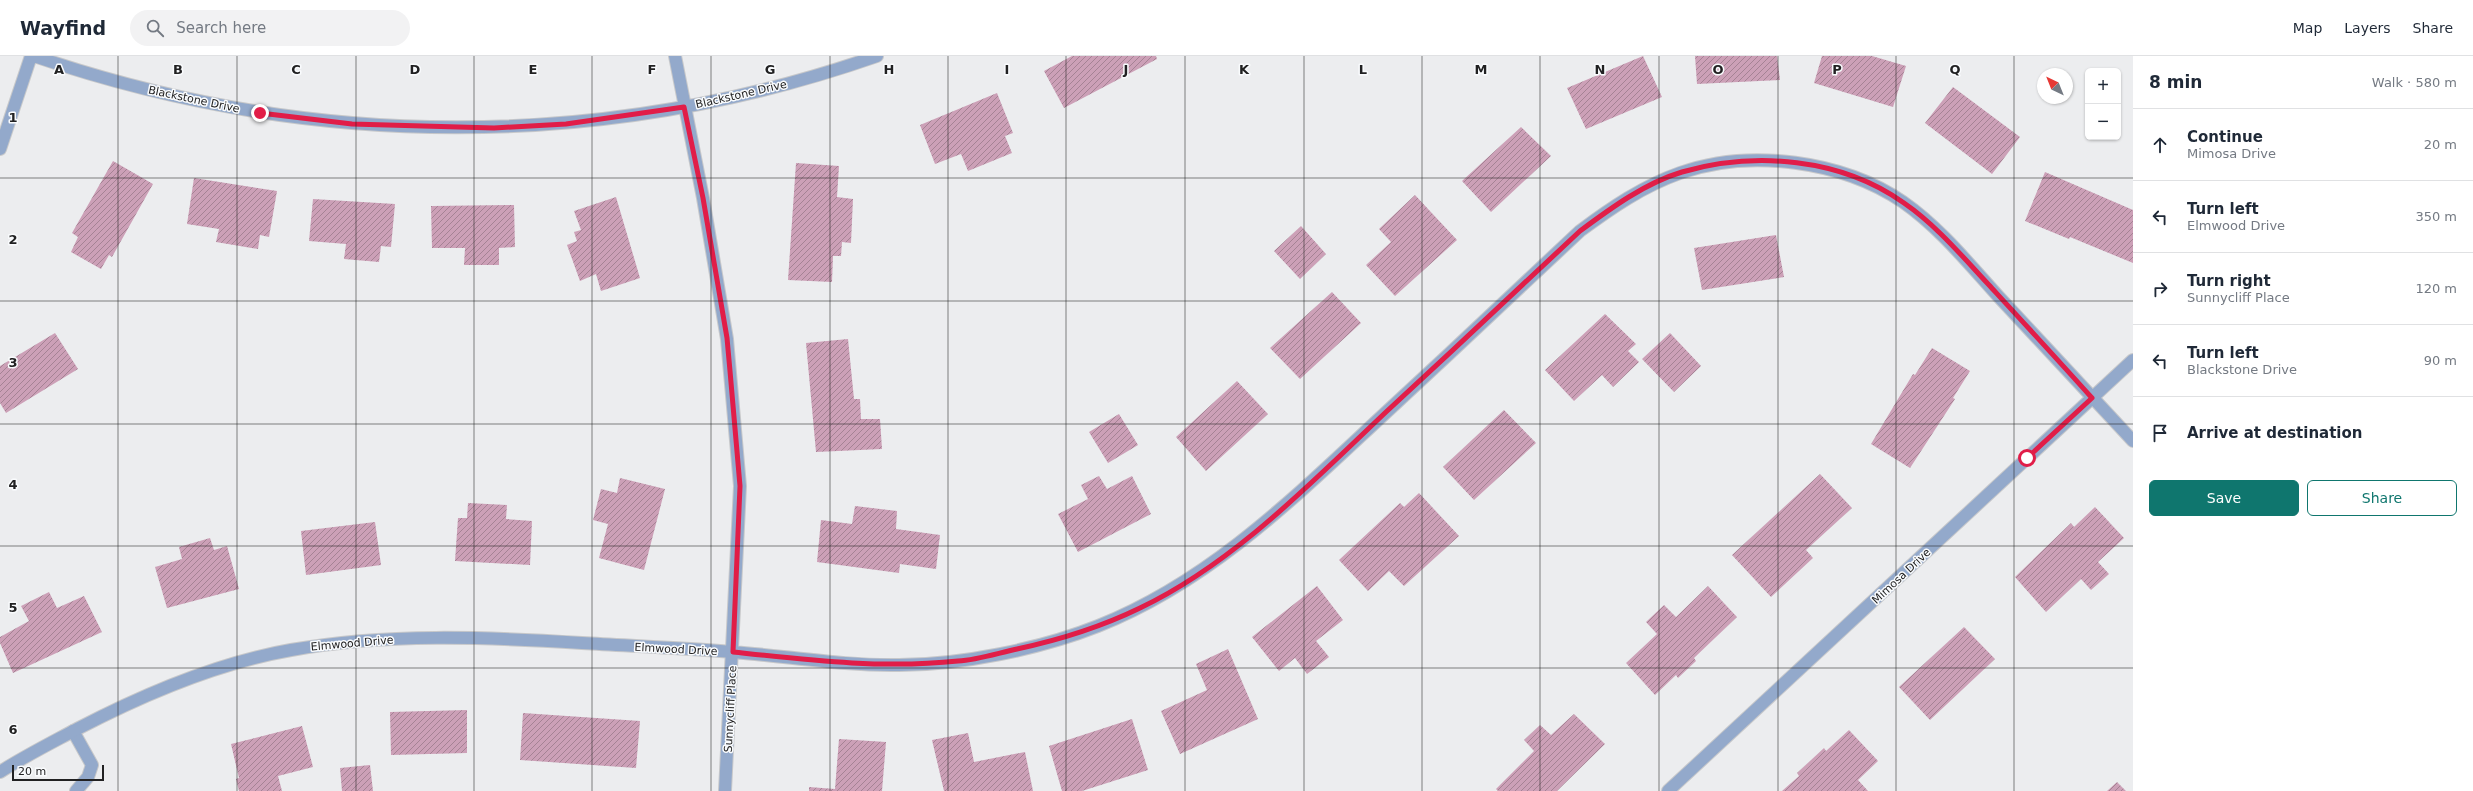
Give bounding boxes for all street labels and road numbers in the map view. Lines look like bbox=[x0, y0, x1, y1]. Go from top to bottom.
street label: Blackstone Drive bbox=[694, 78, 788, 111]
street label: Blackstone Drive bbox=[147, 83, 241, 116]
street label: Mimosa Drive bbox=[1869, 546, 1933, 607]
street label: Elmwood Drive bbox=[310, 633, 394, 654]
street label: Elmwood Drive bbox=[634, 641, 718, 658]
street label: Sunnycliff Place bbox=[722, 665, 739, 753]

